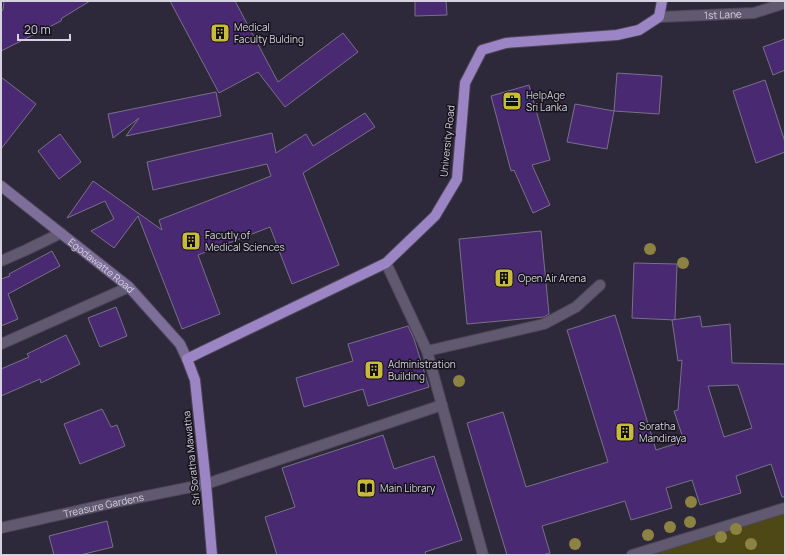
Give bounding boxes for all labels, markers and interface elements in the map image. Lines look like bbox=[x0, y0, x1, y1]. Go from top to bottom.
street label: 1st Lane bbox=[704, 7, 742, 22]
scale bar bbox=[18, 16, 70, 42]
place label: Medical Faculty Bulding bbox=[234, 20, 304, 46]
text: 20 m bbox=[24, 21, 51, 38]
building icon: Medical Faculty Bulding bbox=[209, 22, 231, 44]
place label: HelpAge Sri Lanka bbox=[526, 88, 567, 114]
office icon: HelpAge Sri Lanka bbox=[501, 90, 523, 112]
street label: University Road bbox=[436, 104, 458, 177]
place label: Facutly of Medical Sciences bbox=[205, 228, 285, 254]
building icon: Facutly of Medical Sciences bbox=[180, 230, 202, 252]
street label: Egodawatte Road bbox=[65, 235, 138, 296]
building icon: Open Air Arena bbox=[493, 267, 515, 289]
place label: Open Air Arena bbox=[518, 271, 586, 285]
place label: Administration Building bbox=[388, 357, 456, 383]
building icon: Administration Building bbox=[363, 359, 385, 381]
street label: Sri Soratha Mawatha bbox=[179, 410, 203, 506]
place label: Soratha Mandiraya bbox=[639, 419, 686, 445]
building icon: Soratha Mandiraya bbox=[614, 421, 636, 443]
library icon: Main Library bbox=[355, 477, 377, 499]
place label: Main Library bbox=[380, 481, 436, 495]
street label: Treasure Gardens bbox=[62, 490, 145, 521]

